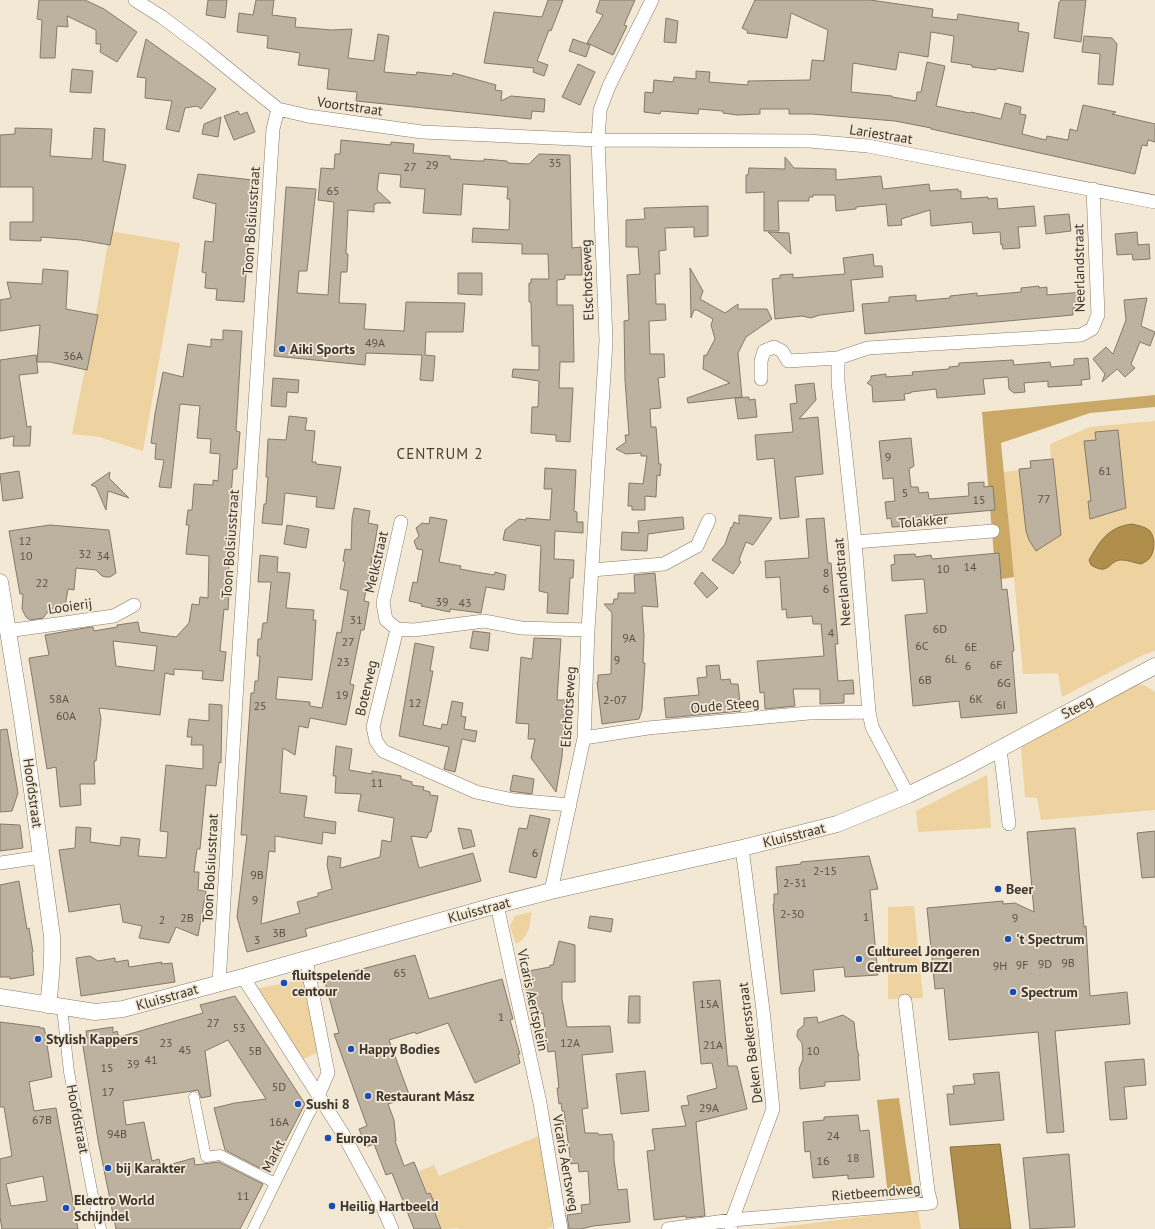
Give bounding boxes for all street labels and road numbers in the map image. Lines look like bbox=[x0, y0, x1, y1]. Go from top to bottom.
street label: Voortstraat bbox=[315, 92, 384, 120]
street label: Lariestraat bbox=[848, 120, 914, 148]
street label: Toon Bolsiusstraat bbox=[238, 166, 264, 276]
street label: Neerlandstraat bbox=[1069, 223, 1089, 312]
street label: Elschotseweg bbox=[577, 239, 597, 321]
street label: Toon Bolsiusstraat bbox=[217, 489, 243, 599]
street label: Tolakker bbox=[897, 510, 949, 532]
street label: Melkstraat bbox=[360, 529, 392, 595]
street label: Neerlandstraat bbox=[829, 537, 855, 627]
street label: Looierij bbox=[47, 594, 93, 618]
street label: Boterweg bbox=[351, 658, 381, 718]
street label: Elschotseweg bbox=[556, 666, 580, 748]
street label: Steeg bbox=[1058, 691, 1096, 723]
street label: Oude Steeg bbox=[690, 693, 760, 717]
street label: Hoofdstraat bbox=[19, 757, 47, 829]
street label: Toon Bolsiusstraat bbox=[198, 813, 222, 923]
street label: Kluisstraat bbox=[761, 818, 827, 851]
street label: Kluisstraat bbox=[446, 893, 512, 927]
street label: Vicaris Aertsplein bbox=[513, 946, 553, 1053]
street label: Kluisstraat bbox=[134, 979, 200, 1014]
street label: Deken Baekersstraat bbox=[734, 981, 766, 1105]
street label: Hoofdstraat bbox=[62, 1083, 94, 1155]
street label: Vicaris Aertsweg bbox=[548, 1112, 583, 1213]
street label: Markt bbox=[257, 1136, 289, 1175]
street label: Rietbeemdweg bbox=[831, 1179, 921, 1205]

